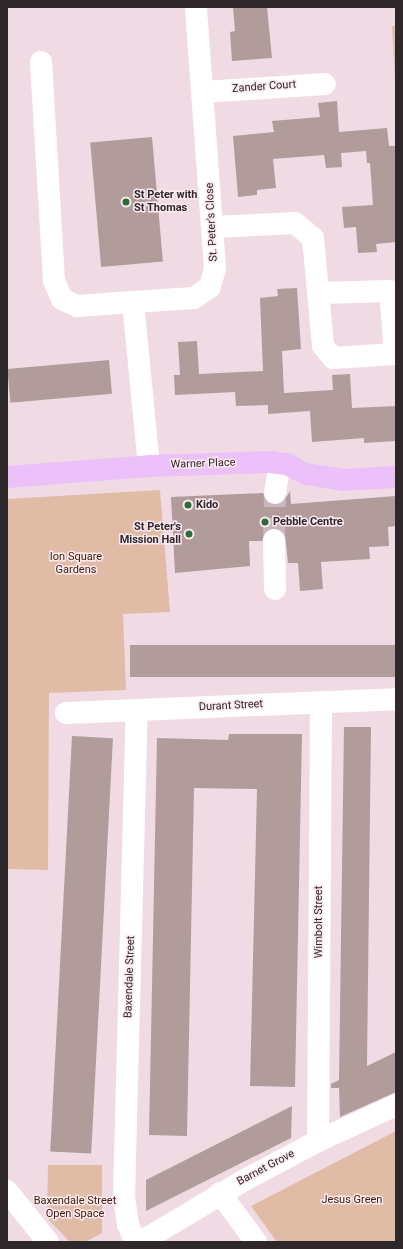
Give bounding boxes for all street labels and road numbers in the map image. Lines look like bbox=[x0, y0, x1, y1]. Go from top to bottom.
street label: Zander Court bbox=[232, 78, 296, 96]
street label: St. Peter's Close bbox=[203, 182, 221, 262]
street label: Warner Place bbox=[170, 456, 236, 472]
street label: Durant Street bbox=[199, 698, 263, 714]
street label: Wimbolt Street bbox=[312, 886, 326, 958]
street label: Baxendale Street bbox=[122, 936, 138, 1018]
street label: Barnet Grove bbox=[235, 1147, 297, 1189]

